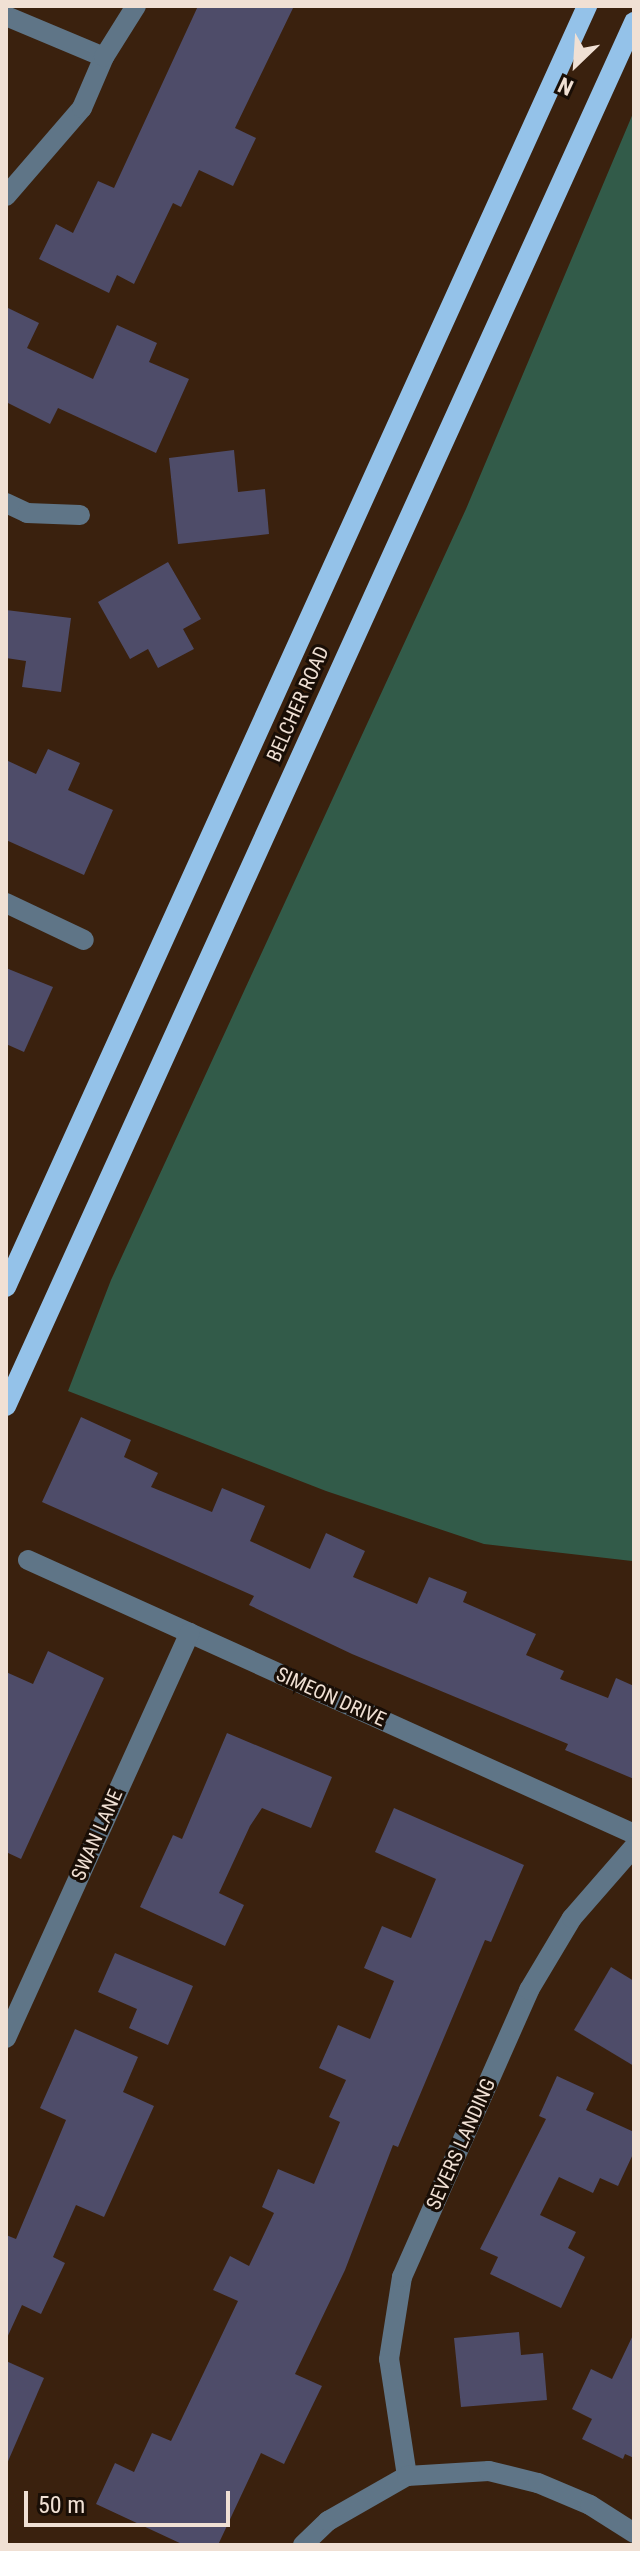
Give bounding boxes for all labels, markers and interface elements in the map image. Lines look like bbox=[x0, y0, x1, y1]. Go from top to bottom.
north arrow bbox=[536, 24, 616, 104]
text: N bbox=[554, 72, 577, 100]
street label: BELCHER ROAD bbox=[262, 642, 334, 766]
street label: SIMEON DRIVE bbox=[272, 1662, 390, 1732]
street label: SWAN LANE bbox=[66, 1786, 128, 1884]
street label: SEVERS LANDING bbox=[421, 2075, 501, 2213]
scale bar bbox=[28, 2475, 234, 2525]
text: 50 m bbox=[38, 2491, 85, 2519]

